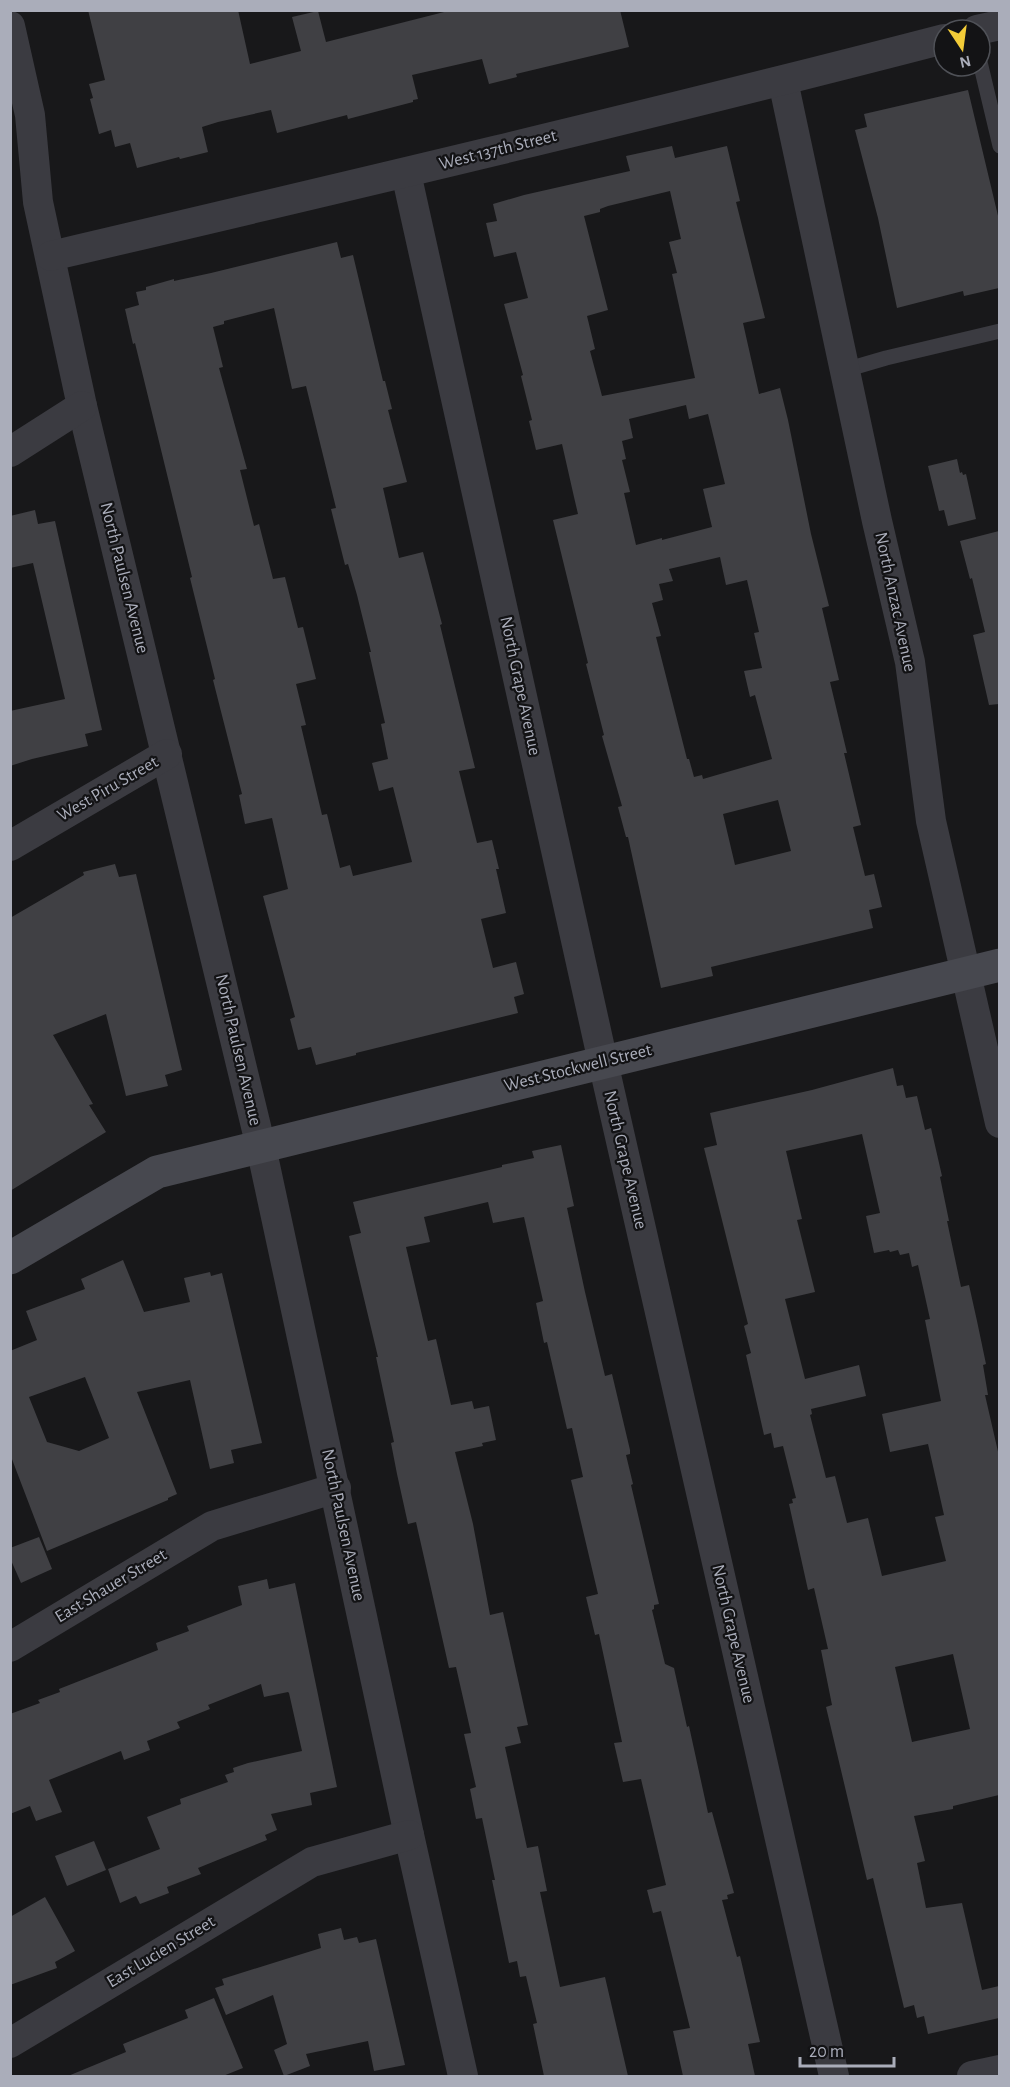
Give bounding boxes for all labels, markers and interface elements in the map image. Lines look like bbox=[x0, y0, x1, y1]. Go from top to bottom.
north arrow bbox=[932, 18, 992, 78]
text: N bbox=[958, 53, 972, 71]
street label: West 137th Street bbox=[437, 127, 559, 173]
street label: North Paulsen Avenue bbox=[97, 501, 151, 655]
street label: North Anzac Avenue bbox=[871, 531, 919, 673]
street label: North Grape Avenue bbox=[496, 615, 544, 757]
street label: West Piru Street bbox=[55, 753, 162, 825]
street label: North Paulsen Avenue bbox=[212, 972, 264, 1128]
street label: West Stockwell Street bbox=[502, 1041, 654, 1095]
street label: North Grape Avenue bbox=[600, 1089, 650, 1231]
street label: North Paulsen Avenue bbox=[318, 1447, 368, 1603]
street label: East Shauer Street bbox=[52, 1546, 170, 1626]
street label: North Grape Avenue bbox=[708, 1563, 758, 1705]
street label: East Lucien Street bbox=[104, 1913, 219, 1991]
scale bar bbox=[800, 2030, 894, 2068]
text: 20 m bbox=[809, 2043, 844, 2061]

